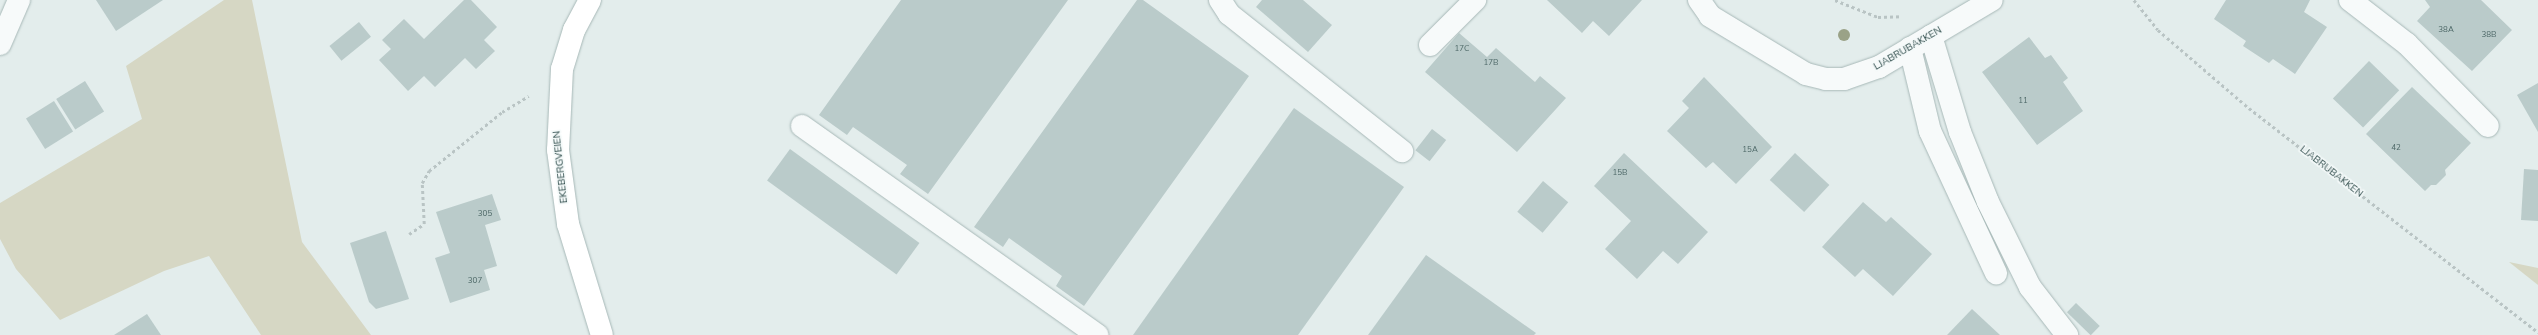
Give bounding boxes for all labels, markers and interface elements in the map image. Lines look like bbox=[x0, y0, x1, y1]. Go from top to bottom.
street label: LJABRUBAKKEN bbox=[1872, 25, 1944, 73]
house number: 38A bbox=[2438, 25, 2454, 35]
house number: 38B bbox=[2481, 30, 2497, 40]
house number: 17C bbox=[1455, 44, 1469, 54]
house number: 17B bbox=[1483, 58, 1499, 68]
house number: 11 bbox=[2018, 96, 2028, 106]
street label: EKEBERGVEIEN bbox=[551, 130, 571, 204]
house number: 42 bbox=[2391, 143, 2401, 153]
street label: LJABRUBAKKEN bbox=[2297, 144, 2365, 200]
house number: 15A bbox=[1742, 145, 1758, 155]
house number: 15B bbox=[1612, 168, 1628, 178]
house number: 305 bbox=[478, 209, 492, 219]
house number: 307 bbox=[468, 276, 482, 286]

